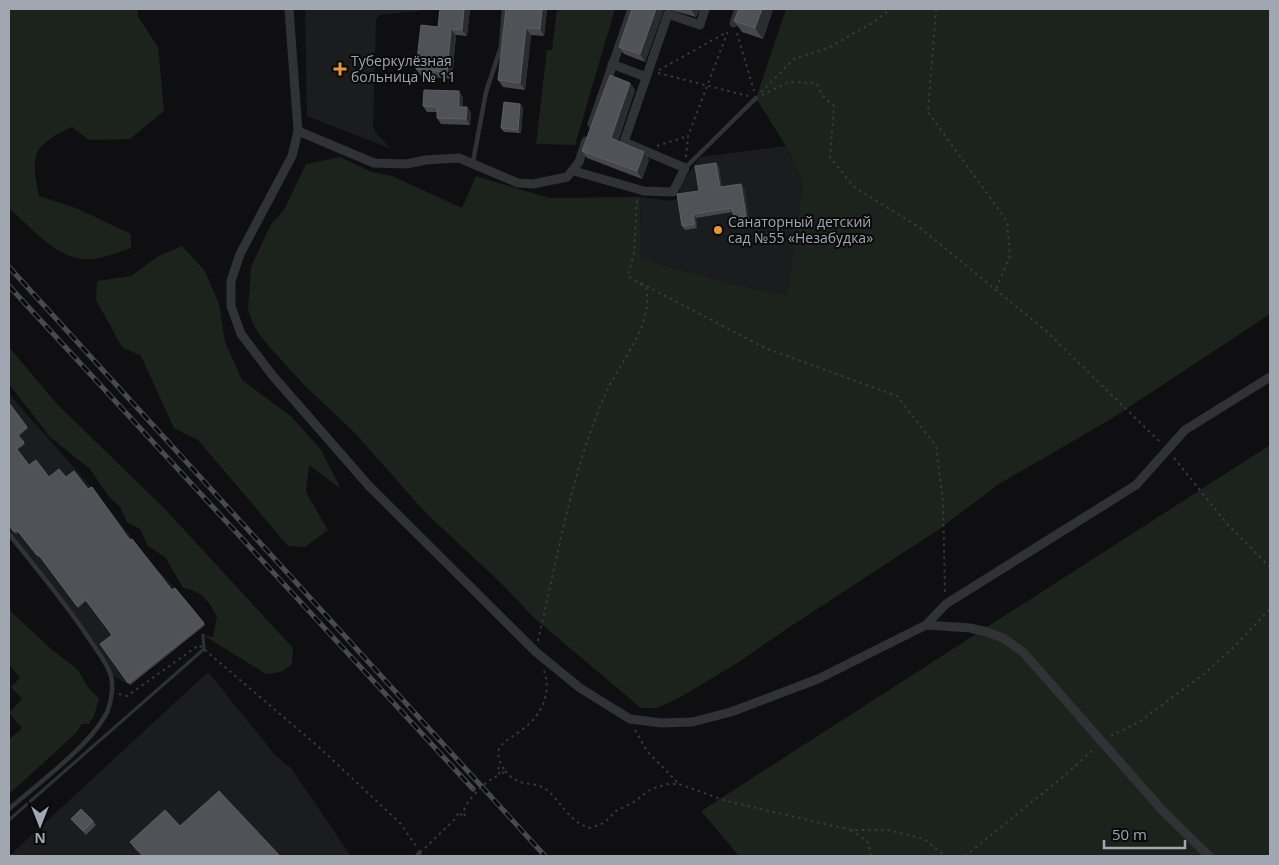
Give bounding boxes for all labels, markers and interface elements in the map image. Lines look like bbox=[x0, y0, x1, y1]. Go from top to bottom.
place label: Туберкулёзная больница № 11 bbox=[351, 51, 456, 86]
marker: Туберкулёзная больница № 11 bbox=[333, 62, 347, 76]
place label: Санаторный детский сад №55 «Незабудка» bbox=[728, 212, 873, 247]
marker: Санаторный детский сад №55 «Незабудка» bbox=[712, 224, 724, 236]
north arrow bbox=[15, 800, 65, 850]
scale bar bbox=[1104, 818, 1185, 850]
text: 50 m bbox=[1112, 824, 1147, 844]
text: N bbox=[34, 829, 46, 848]

